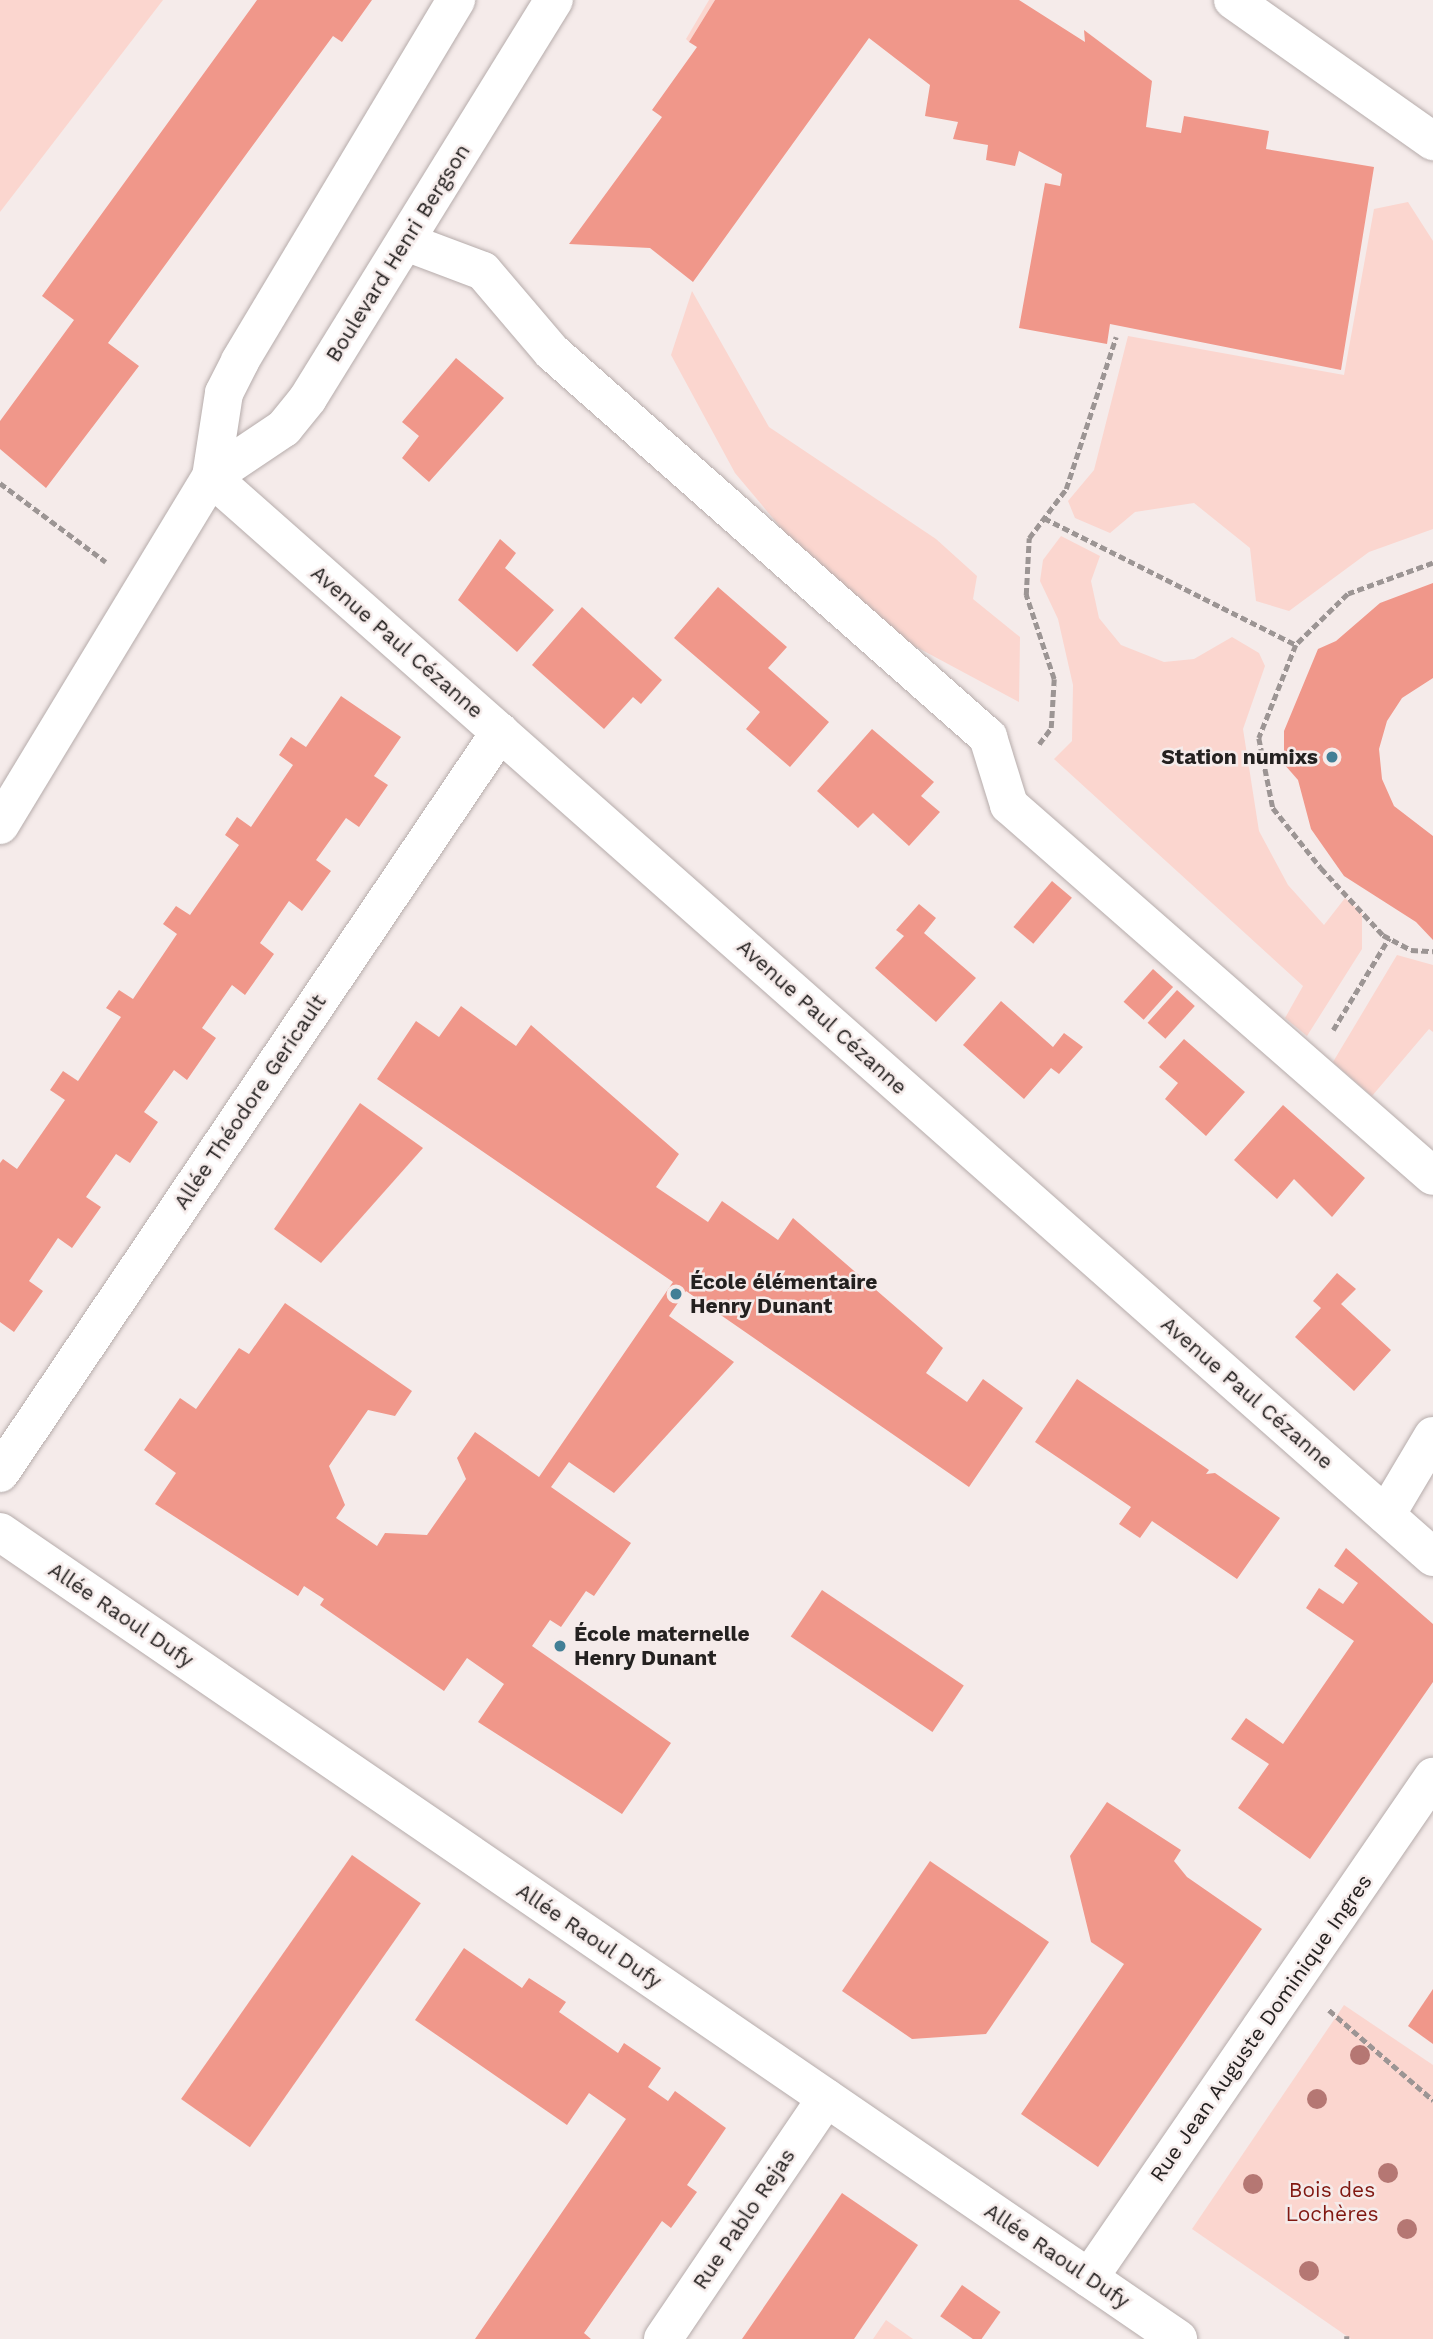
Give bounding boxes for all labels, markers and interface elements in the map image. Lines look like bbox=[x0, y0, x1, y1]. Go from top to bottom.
street label: Boulevard Henri Bergson bbox=[321, 139, 475, 367]
street label: Avenue Paul Cézanne bbox=[306, 560, 488, 724]
place label: Station numixs bbox=[1161, 744, 1318, 770]
marker: Station numixs bbox=[1324, 749, 1340, 765]
street label: Avenue Paul Cézanne bbox=[732, 934, 912, 1100]
street label: Allée Théodore Gericault bbox=[168, 990, 332, 1214]
place label: École élémentaire Henry Dunant bbox=[690, 1269, 877, 1319]
marker: École élémentaire Henry Dunant bbox=[668, 1286, 684, 1302]
street label: Avenue Paul Cézanne bbox=[1156, 1311, 1338, 1475]
street label: Allée Raoul Dufy bbox=[43, 1557, 199, 1673]
place label: École maternelle Henry Dunant bbox=[574, 1621, 750, 1671]
marker: École maternelle Henry Dunant bbox=[552, 1638, 568, 1654]
street label: Rue Jean Auguste Dominique Ingres bbox=[1144, 1869, 1378, 2187]
street label: Allée Raoul Dufy bbox=[511, 1878, 667, 1994]
street label: Rue Pablo Rejas bbox=[688, 2144, 800, 2294]
park label: Bois des Lochères bbox=[1285, 2177, 1379, 2227]
street label: Allée Raoul Dufy bbox=[979, 2198, 1135, 2314]

